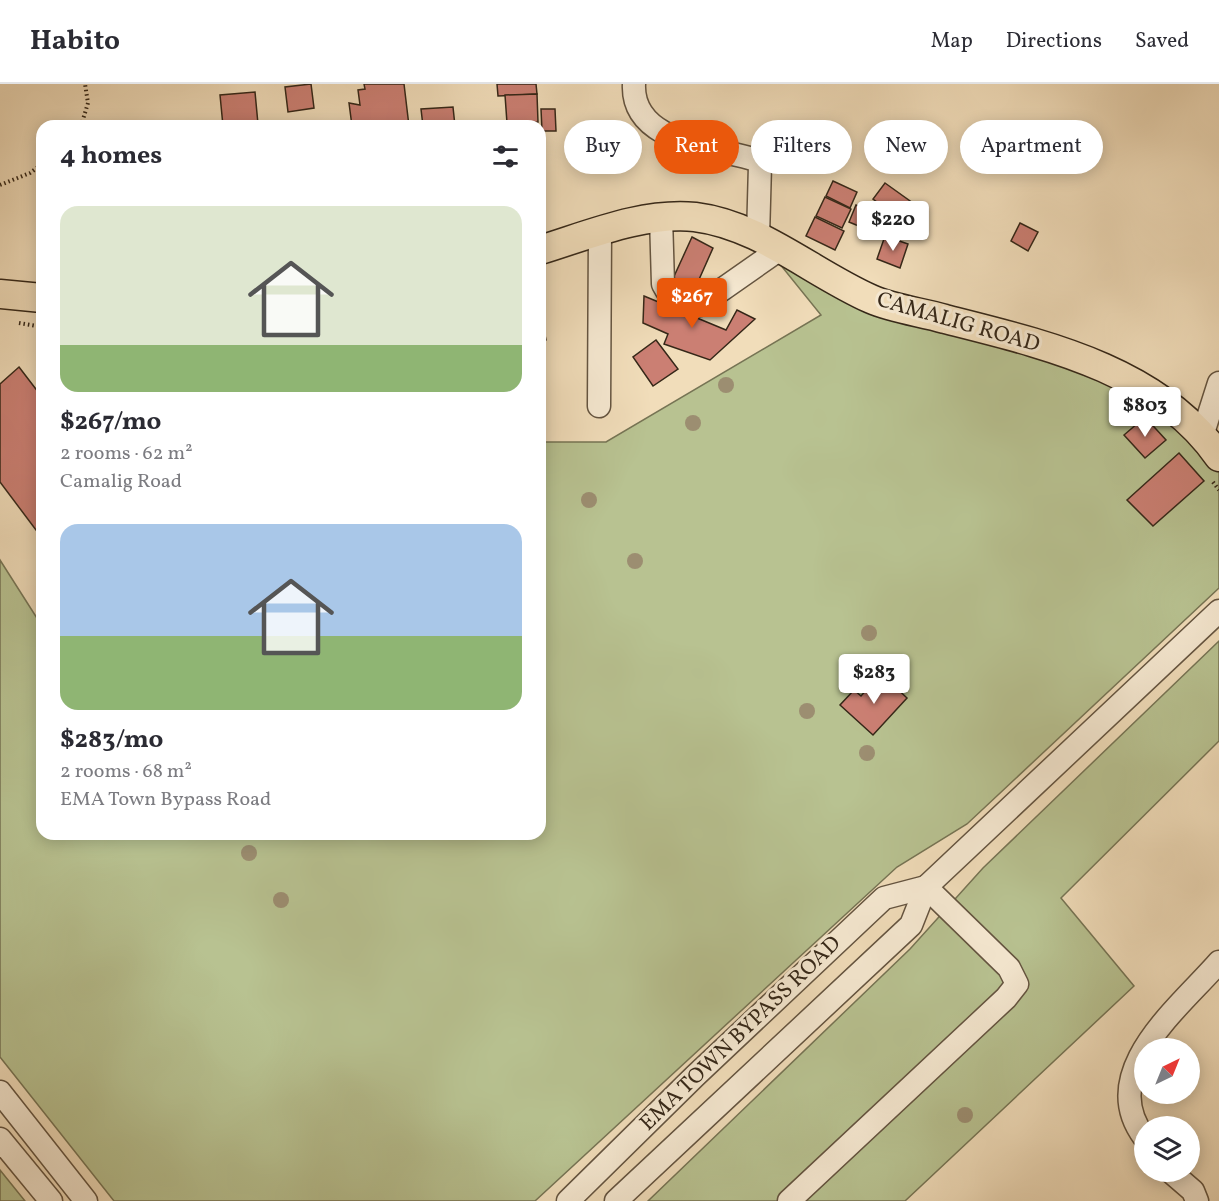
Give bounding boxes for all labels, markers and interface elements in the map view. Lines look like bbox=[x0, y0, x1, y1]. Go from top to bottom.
text: Habito bbox=[30, 22, 120, 61]
text: Map bbox=[931, 27, 973, 56]
text: Directions bbox=[1006, 27, 1102, 56]
text: Saved bbox=[1135, 27, 1189, 56]
chip: Buy bbox=[564, 120, 642, 174]
chip: Rent bbox=[654, 120, 739, 174]
chip: Filters bbox=[751, 120, 852, 174]
chip: New bbox=[864, 120, 948, 174]
chip: Apartment bbox=[960, 120, 1103, 174]
text: 4 homes bbox=[60, 138, 162, 174]
icon: filters bbox=[489, 140, 522, 173]
pin: $220 bbox=[857, 201, 929, 252]
text: $220 bbox=[871, 206, 915, 234]
icon: home bbox=[237, 245, 345, 353]
pin: $267 bbox=[656, 278, 728, 329]
text: $267 bbox=[671, 283, 713, 311]
street label: CAMALIG ROAD bbox=[873, 285, 1043, 361]
pin: $803 bbox=[1109, 387, 1181, 438]
text: $803 bbox=[1123, 392, 1167, 420]
text: $267/mo bbox=[60, 404, 161, 440]
text: 2 rooms · 62 m² bbox=[60, 440, 193, 468]
text: Camalig Road bbox=[60, 468, 182, 496]
icon: home bbox=[237, 563, 345, 671]
pin: $283 bbox=[838, 654, 910, 705]
text: $283 bbox=[853, 659, 895, 687]
text: $283/mo bbox=[60, 722, 163, 758]
text: 2 rooms · 68 m² bbox=[60, 758, 192, 786]
text: EMA Town Bypass Road bbox=[60, 786, 271, 814]
street label: EMA TOWN BYPASS ROAD bbox=[633, 929, 849, 1139]
north arrow bbox=[1134, 1038, 1200, 1104]
map controls bbox=[1134, 1038, 1200, 1182]
button: layers bbox=[1134, 1116, 1200, 1182]

